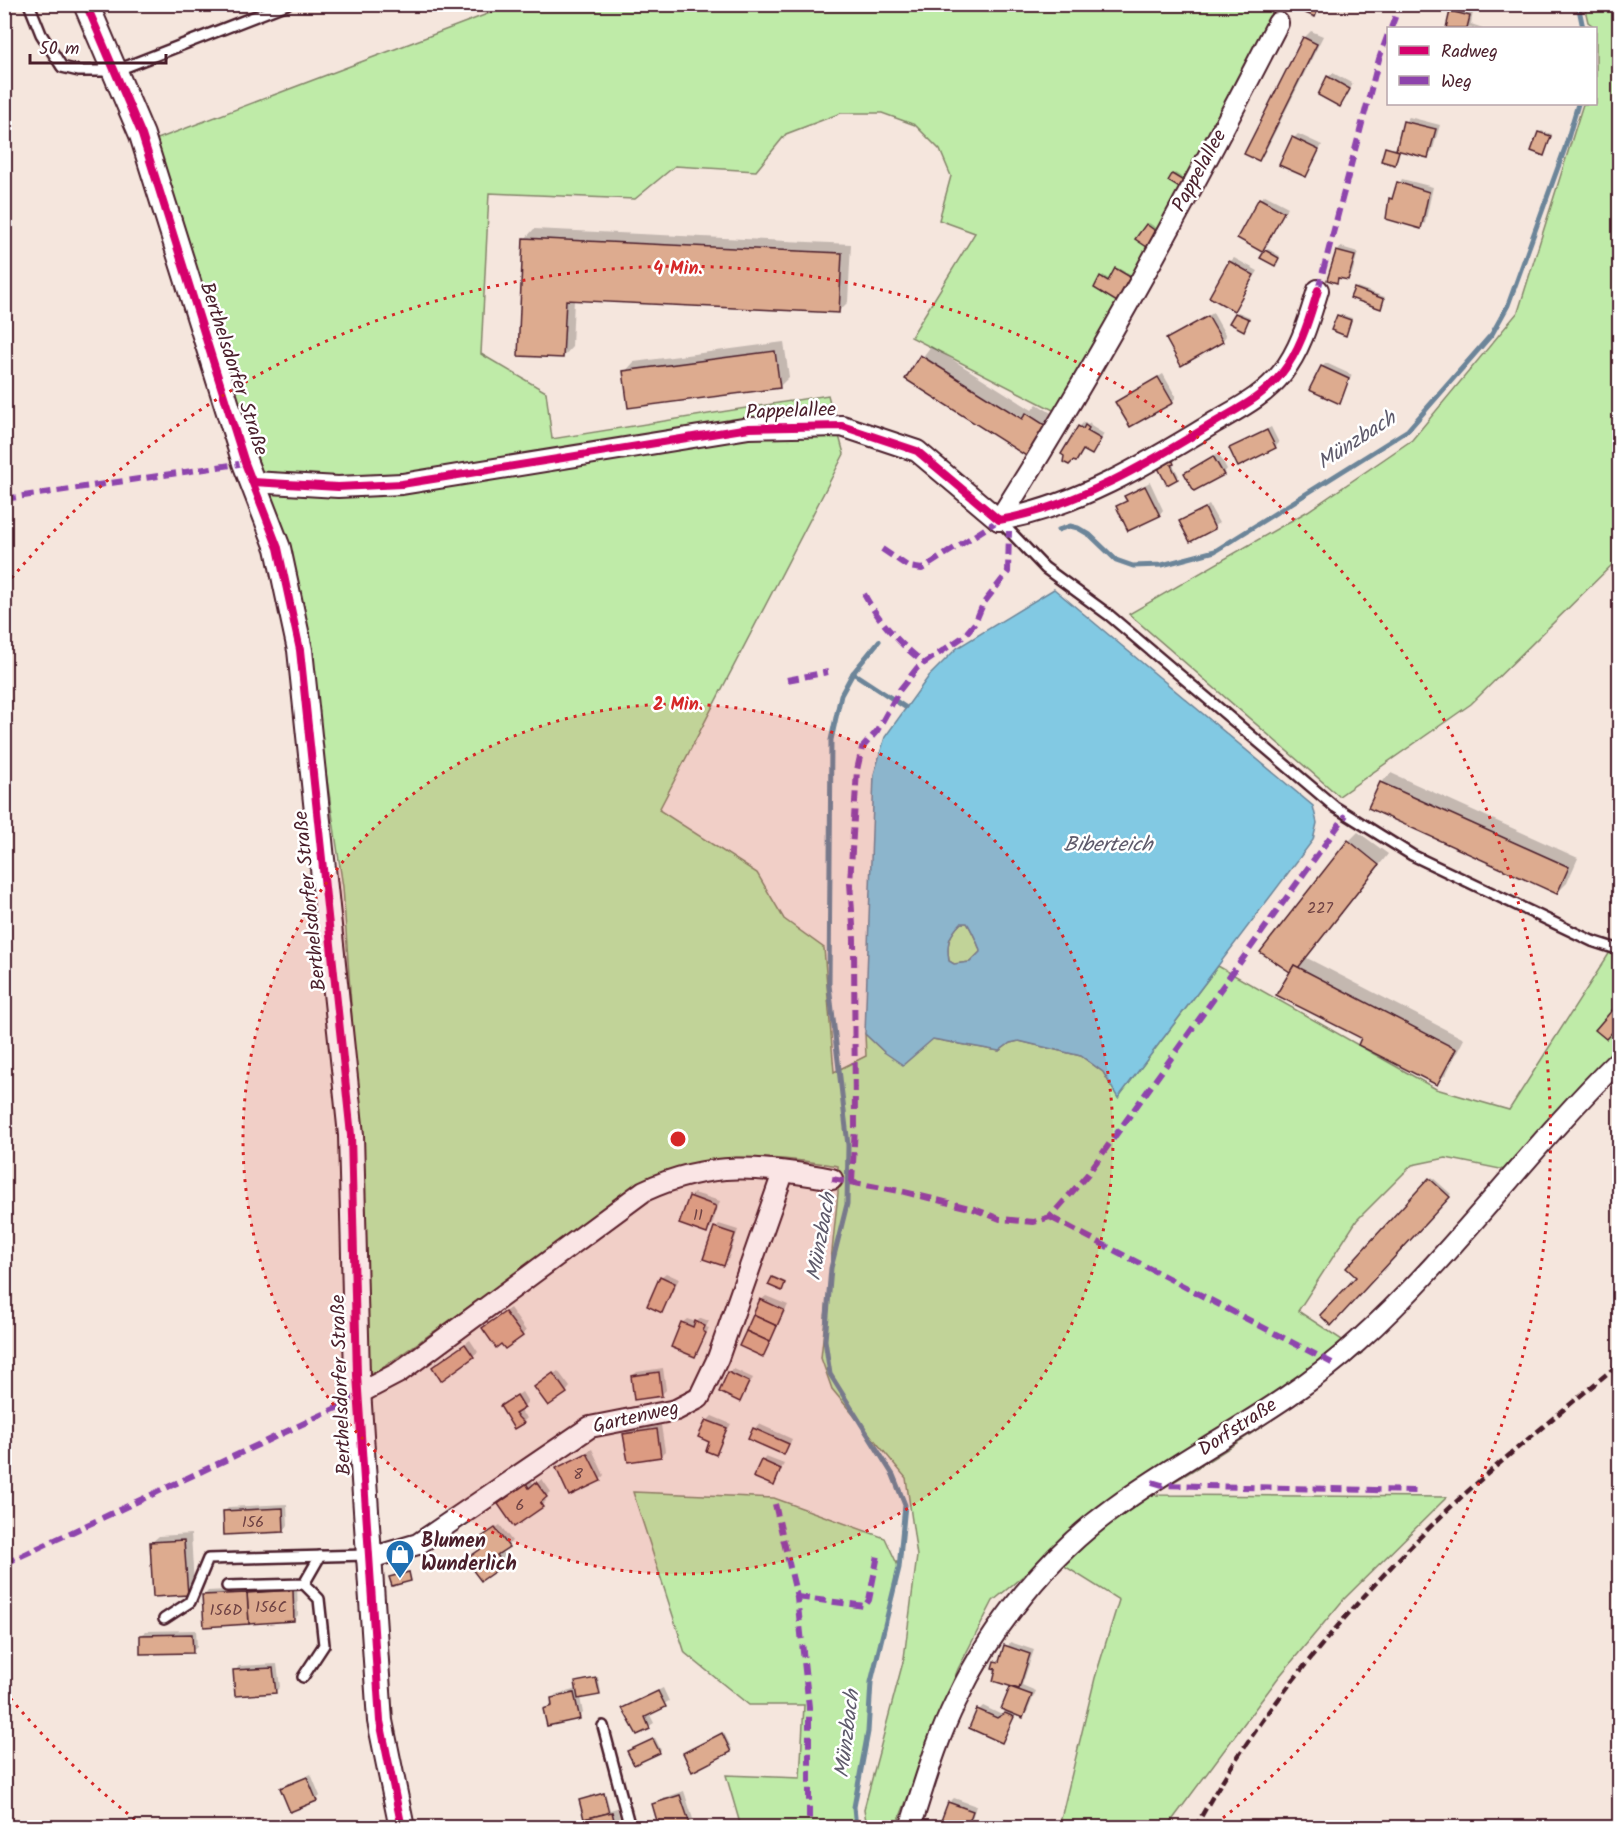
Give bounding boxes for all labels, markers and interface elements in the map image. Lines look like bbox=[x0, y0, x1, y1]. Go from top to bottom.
scale bar bbox=[30, 27, 166, 65]
legend bbox=[1387, 27, 1597, 105]
text: 50 m bbox=[39, 35, 79, 64]
text: Radweg bbox=[1441, 38, 1498, 67]
text: Weg bbox=[1441, 68, 1472, 97]
street label: Pappelallee bbox=[1164, 124, 1236, 218]
text: 4 Min. bbox=[653, 255, 703, 284]
street label: Berthelsdorfer Straße bbox=[190, 278, 276, 460]
street label: Pappelallee bbox=[745, 394, 837, 430]
water label: Münzbach bbox=[1311, 402, 1405, 479]
text: 2 Min. bbox=[653, 691, 703, 720]
street label: Berthelsdorfer Straße bbox=[286, 809, 336, 993]
water label: Biberteich bbox=[1064, 829, 1154, 862]
house number: 227 bbox=[1307, 896, 1334, 921]
centre of rings bbox=[668, 1129, 688, 1149]
water label: Münzbach bbox=[798, 1189, 846, 1283]
house number: 11 bbox=[693, 1203, 703, 1228]
street label: Berthelsdorfer Straße bbox=[323, 1294, 361, 1476]
street label: Dorfstraße bbox=[1192, 1390, 1284, 1466]
street label: Gartenweg bbox=[590, 1393, 682, 1443]
house number: 8 bbox=[573, 1462, 583, 1487]
house number: 6 bbox=[516, 1493, 524, 1518]
house number: 156 bbox=[242, 1510, 264, 1535]
place label: Blumen Wunderlich bbox=[421, 1526, 517, 1581]
shop icon: Blumen Wunderlich bbox=[384, 1538, 416, 1580]
house number: 156C bbox=[255, 1595, 287, 1620]
house number: 156D bbox=[210, 1598, 242, 1623]
water label: Münzbach bbox=[826, 1686, 870, 1780]

